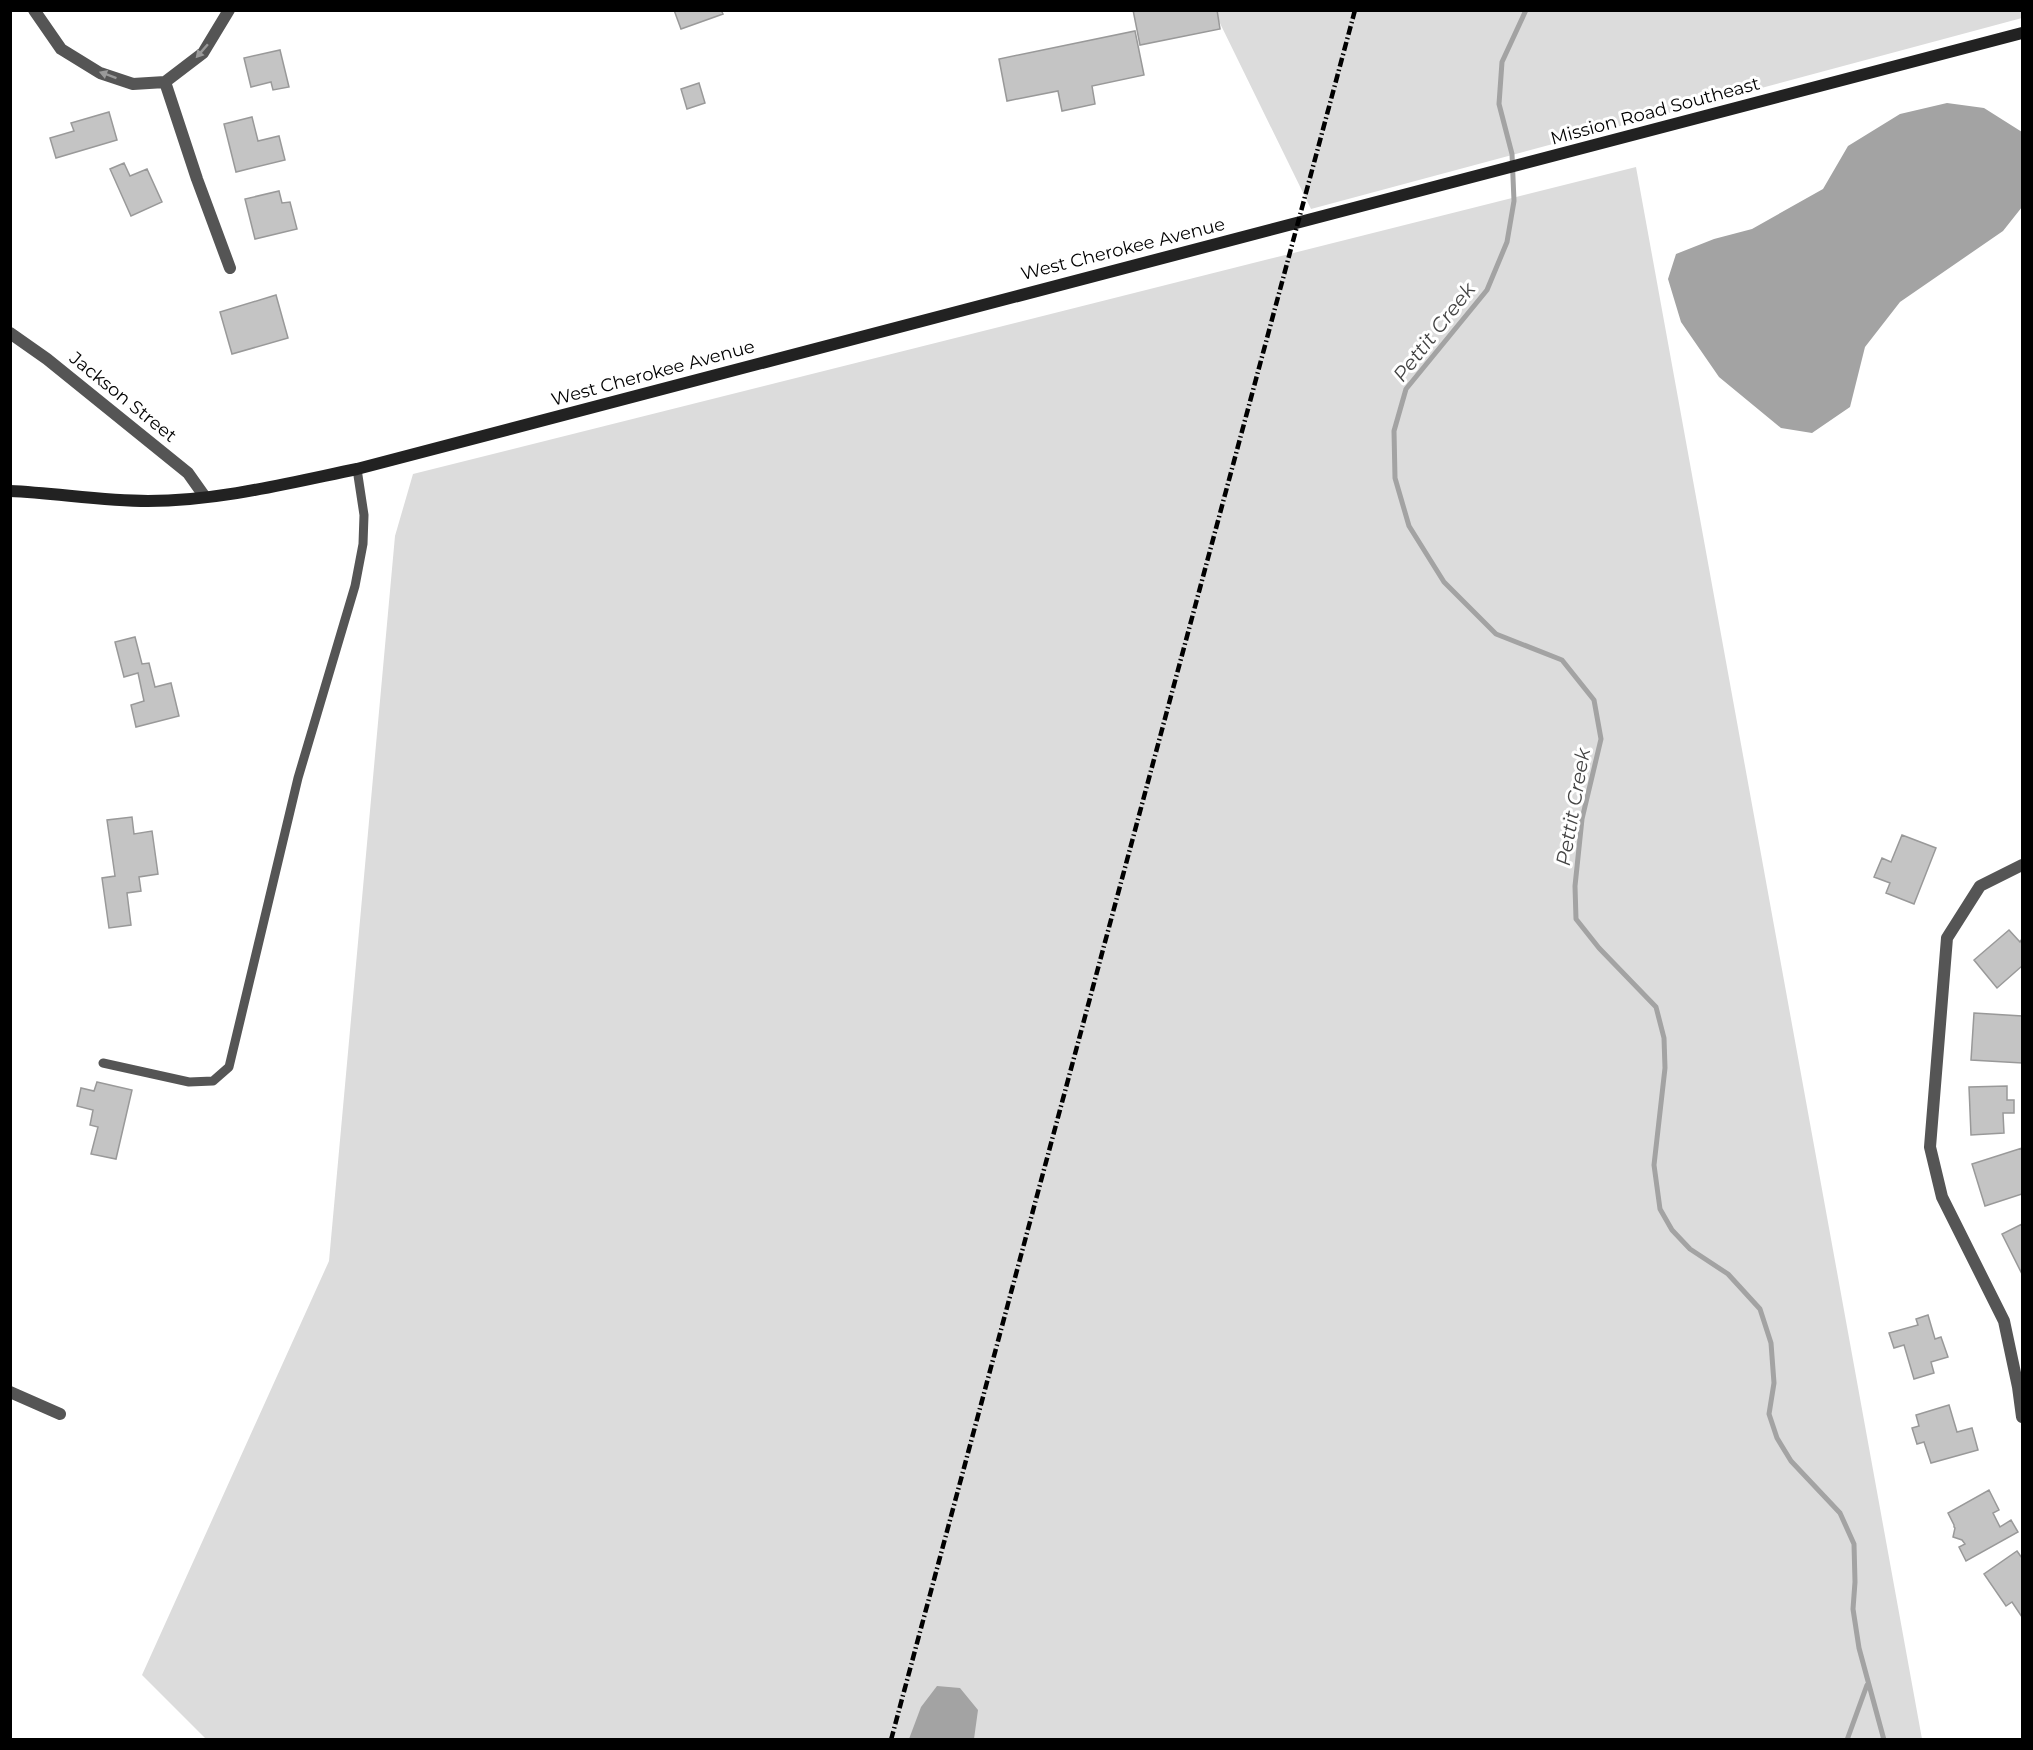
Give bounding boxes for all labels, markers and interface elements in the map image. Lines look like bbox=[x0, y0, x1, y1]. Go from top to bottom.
one-way arrow bbox=[196, 44, 209, 59]
one-way arrow bbox=[99, 70, 117, 80]
street label: Mission Road Southeast bbox=[1548, 72, 1762, 150]
street label: West Cherokee Avenue bbox=[1019, 213, 1227, 285]
water label: Pettit Creek bbox=[1388, 277, 1481, 386]
street label: West Cherokee Avenue bbox=[549, 335, 757, 411]
street label: Jackson Street bbox=[64, 346, 181, 447]
water label: Pettit Creek bbox=[1551, 745, 1595, 868]

